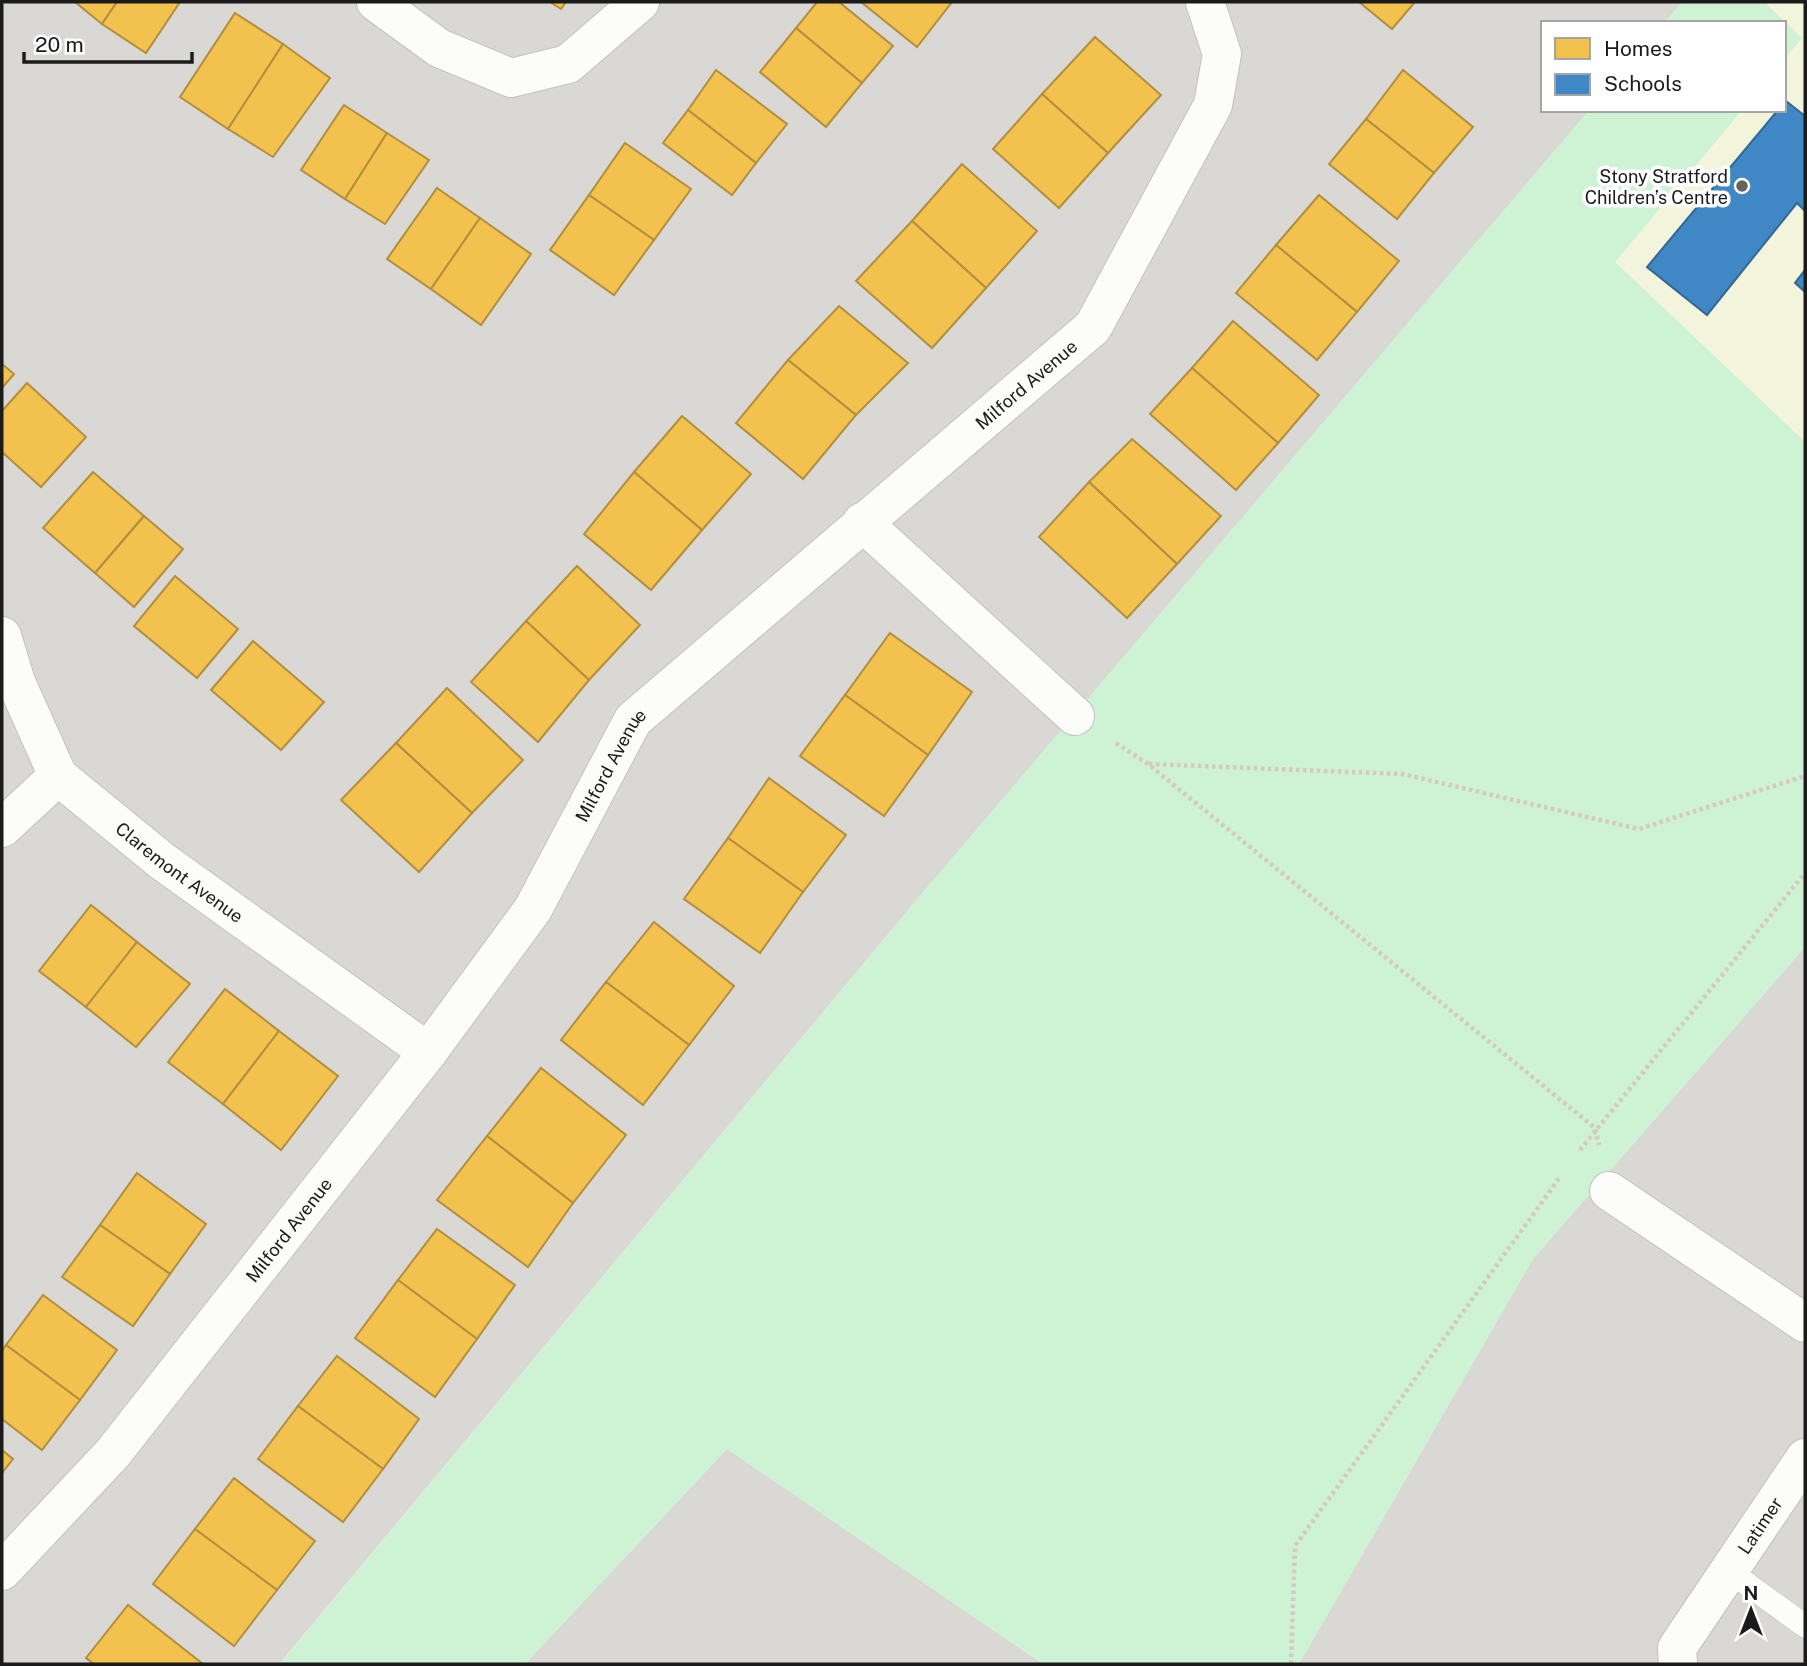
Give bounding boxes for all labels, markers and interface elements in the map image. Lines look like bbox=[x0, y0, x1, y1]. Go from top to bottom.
scale bar bbox=[24, 21, 192, 65]
legend bbox=[1541, 21, 1786, 112]
text: 20 m bbox=[35, 32, 84, 57]
text: Homes bbox=[1604, 36, 1672, 61]
text: Schools bbox=[1604, 71, 1682, 96]
place label: Stony Stratford Children’s Centre bbox=[1585, 166, 1728, 208]
marker: Stony Stratford Children’s Centre bbox=[1734, 178, 1750, 194]
street label: Milford Avenue bbox=[971, 335, 1081, 433]
street label: Milford Avenue bbox=[571, 703, 650, 825]
street label: Claremont Avenue bbox=[112, 817, 247, 926]
street label: Milford Avenue bbox=[241, 1173, 336, 1286]
street label: Latimer bbox=[1733, 1493, 1786, 1558]
north arrow bbox=[1716, 1575, 1786, 1645]
text: N bbox=[1744, 1582, 1758, 1604]

